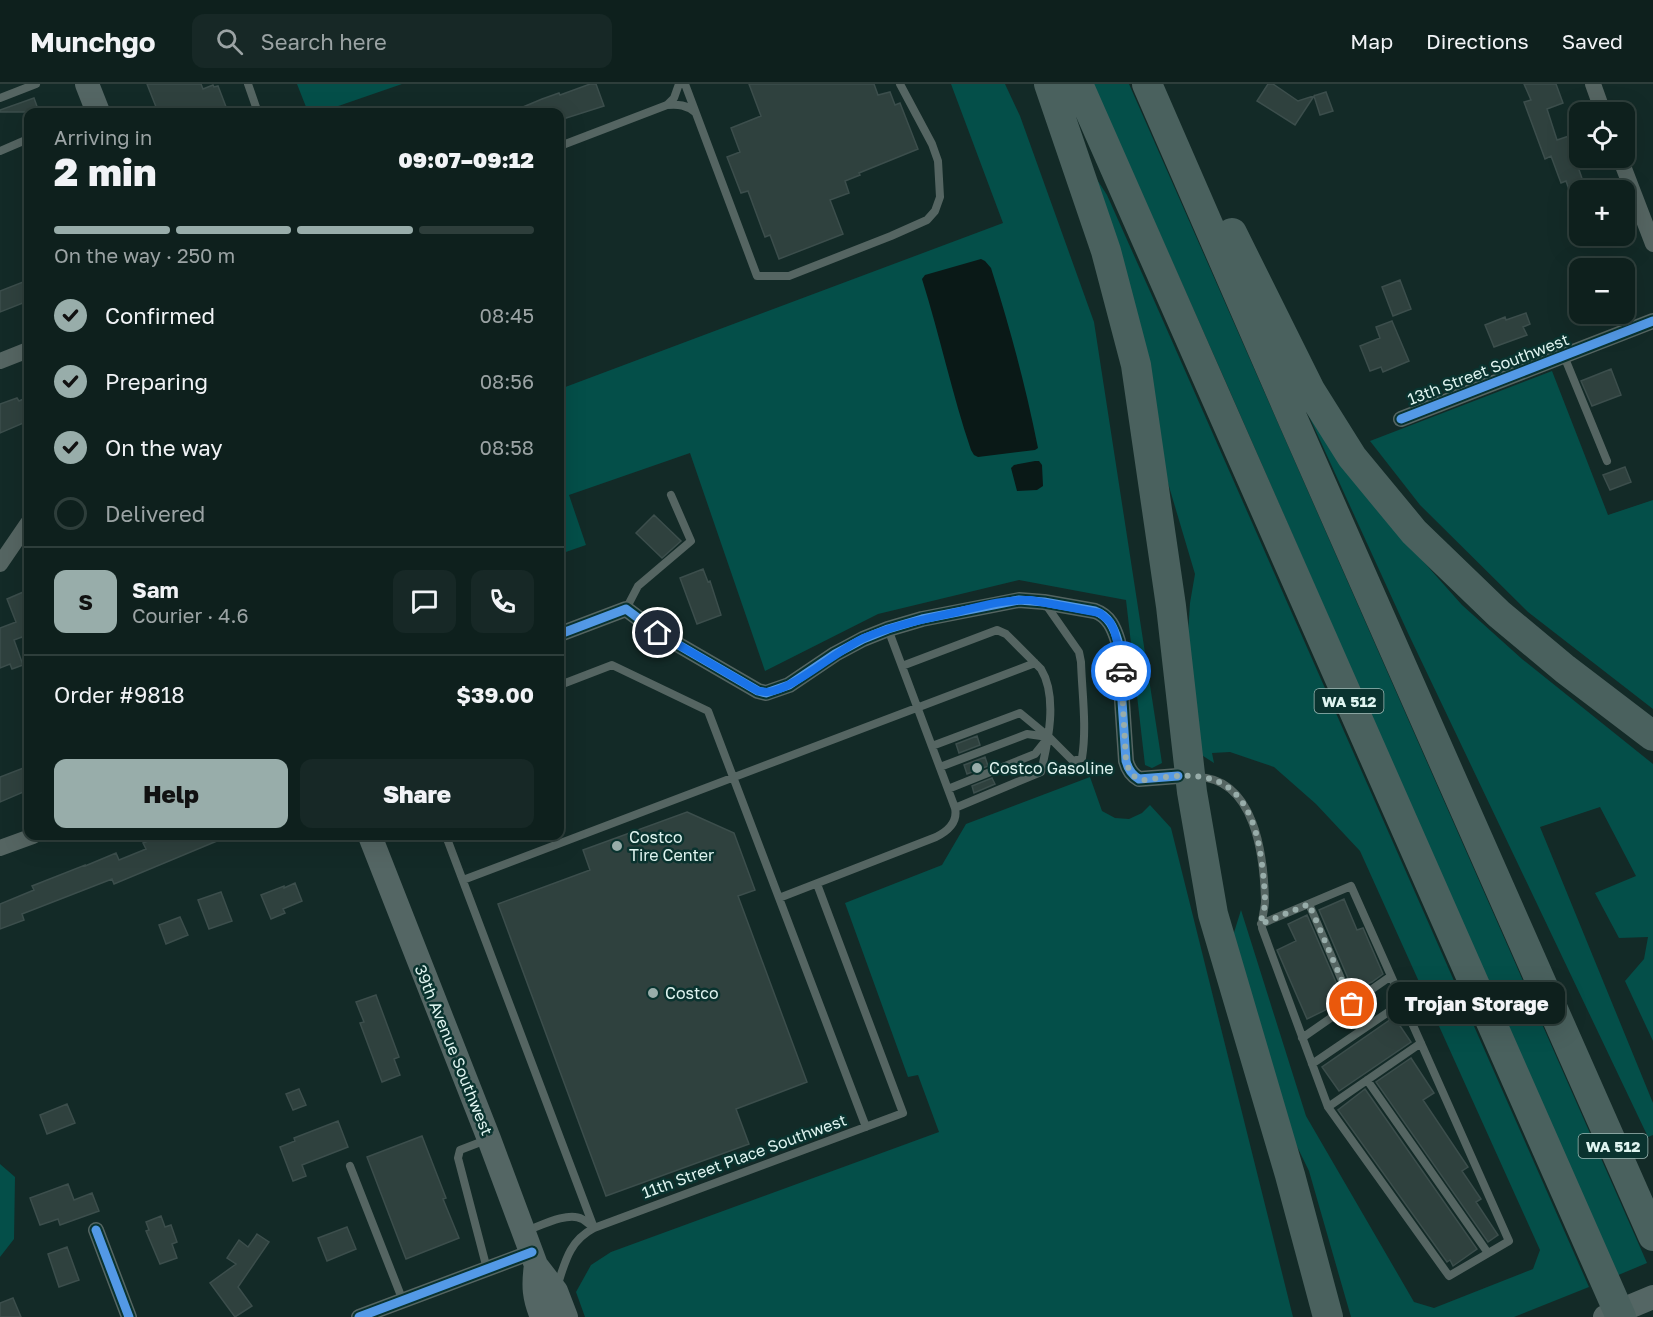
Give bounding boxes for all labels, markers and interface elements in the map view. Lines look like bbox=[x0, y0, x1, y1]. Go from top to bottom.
search box bbox=[192, 14, 612, 68]
text: Munchgo bbox=[30, 25, 156, 58]
icon: search bbox=[213, 25, 246, 58]
text: Search here bbox=[261, 28, 387, 55]
text: Map bbox=[1350, 28, 1393, 54]
text: Directions bbox=[1426, 28, 1529, 54]
text: Saved bbox=[1562, 28, 1623, 54]
map controls bbox=[1569, 102, 1635, 324]
button: locate bbox=[1569, 102, 1635, 168]
text: Arriving in bbox=[54, 125, 152, 149]
text: 09:07–09:12 bbox=[398, 146, 534, 173]
text: 2 min bbox=[54, 148, 157, 195]
button: + bbox=[1569, 180, 1635, 246]
text: On the way · 250 m bbox=[54, 243, 235, 267]
button: − bbox=[1569, 258, 1635, 324]
icon: check bbox=[54, 299, 87, 332]
text: Confirmed bbox=[105, 302, 215, 329]
text: 08:45 bbox=[480, 303, 534, 327]
street label: 13th Street Southwest bbox=[1404, 329, 1572, 409]
icon: check bbox=[54, 365, 87, 398]
text: Preparing bbox=[105, 368, 208, 395]
text: 08:56 bbox=[480, 369, 534, 393]
icon: check bbox=[54, 431, 87, 464]
text: On the way bbox=[105, 434, 223, 461]
text: 08:58 bbox=[480, 435, 534, 459]
text: Delivered bbox=[105, 500, 205, 527]
button: chat bbox=[393, 570, 456, 633]
button: phone bbox=[471, 570, 534, 633]
text: Sam bbox=[132, 576, 179, 603]
text: S bbox=[78, 588, 93, 615]
text: Courier · 4.6 bbox=[132, 603, 249, 627]
pin bbox=[632, 607, 683, 658]
icon: home bbox=[641, 616, 674, 649]
courier bbox=[1091, 641, 1151, 701]
icon: car bbox=[1105, 655, 1138, 688]
text: Order #9818 bbox=[54, 681, 185, 708]
text: $39.00 bbox=[456, 681, 534, 708]
road number: WA 512 bbox=[1314, 689, 1384, 713]
place label: Costco Gasoline bbox=[989, 758, 1114, 778]
button: Help bbox=[54, 759, 288, 828]
button: Share bbox=[300, 759, 534, 828]
marker: Costco Gasoline bbox=[970, 761, 984, 775]
place label: Costco Tire Center bbox=[629, 827, 714, 865]
marker: Costco Tire Center bbox=[610, 839, 624, 853]
street label: 39th Avenue Southwest bbox=[411, 962, 497, 1138]
pin bbox=[1326, 978, 1377, 1029]
place label: Costco bbox=[665, 983, 719, 1003]
callout: Trojan Storage bbox=[1388, 983, 1565, 1025]
marker: Costco bbox=[646, 986, 660, 1000]
icon: bag bbox=[1335, 987, 1368, 1020]
text: Trojan Storage bbox=[1404, 991, 1549, 1015]
street label: 11th Street Place Southwest bbox=[639, 1110, 849, 1202]
road number: WA 512 bbox=[1578, 1134, 1648, 1158]

